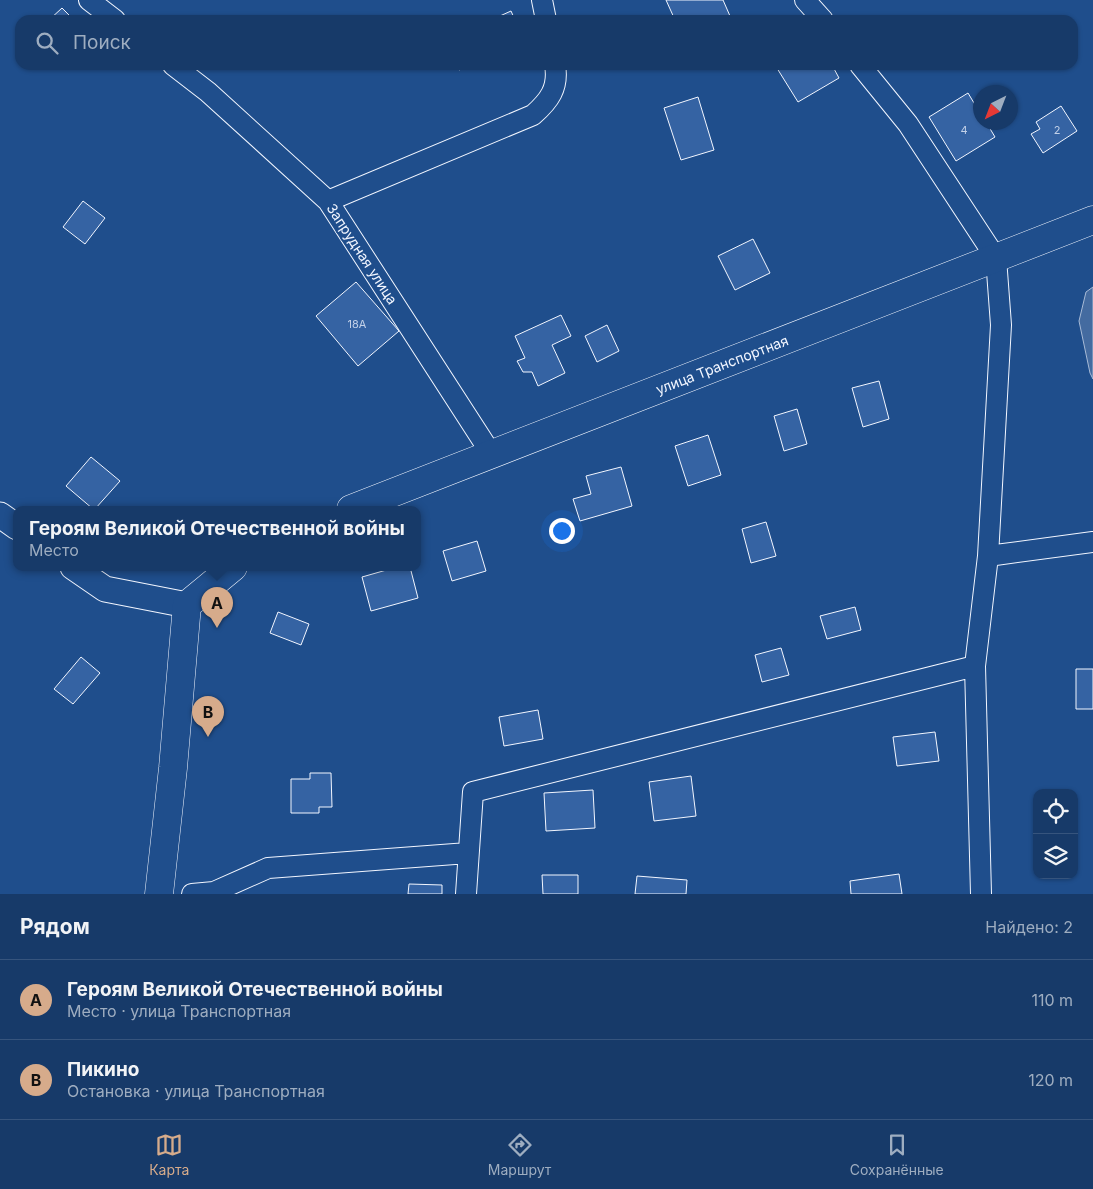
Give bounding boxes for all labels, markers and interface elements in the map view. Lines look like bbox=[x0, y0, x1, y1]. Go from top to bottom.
search box bbox=[15, 15, 1078, 70]
icon: search bbox=[33, 29, 61, 57]
text: Поиск bbox=[73, 31, 131, 54]
north arrow bbox=[973, 85, 1018, 130]
house number: 4 bbox=[960, 123, 968, 137]
house number: 2 bbox=[1054, 123, 1060, 137]
street label: Запрудная улица bbox=[324, 200, 401, 307]
house number: 18А bbox=[348, 317, 367, 331]
street label: улица Транспортная bbox=[653, 331, 791, 398]
popup bbox=[13, 506, 421, 571]
text: Героям Великой Отечественной войны bbox=[29, 517, 405, 540]
your location bbox=[549, 518, 575, 544]
text: Место bbox=[29, 540, 79, 560]
pin: A bbox=[201, 587, 233, 628]
pin: B bbox=[192, 696, 224, 737]
map controls bbox=[1033, 789, 1078, 879]
button: locate bbox=[1033, 789, 1078, 834]
button: layers bbox=[1033, 834, 1078, 879]
text: Рядом bbox=[20, 914, 90, 939]
text: Найдено: 2 bbox=[985, 917, 1073, 937]
text: Героям Великой Отечественной войны bbox=[67, 978, 443, 1001]
text: A bbox=[30, 990, 42, 1010]
text: 110 m bbox=[1031, 990, 1073, 1010]
text: Место · улица Транспортная bbox=[67, 1001, 291, 1021]
text: Пикино bbox=[67, 1058, 139, 1081]
text: B bbox=[31, 1070, 41, 1090]
text: 120 m bbox=[1028, 1070, 1073, 1090]
text: Остановка · улица Транспортная bbox=[67, 1081, 325, 1101]
tab: Карта bbox=[149, 1131, 189, 1178]
tab: Маршрут bbox=[488, 1131, 551, 1178]
tab: Сохранённые bbox=[850, 1131, 944, 1178]

